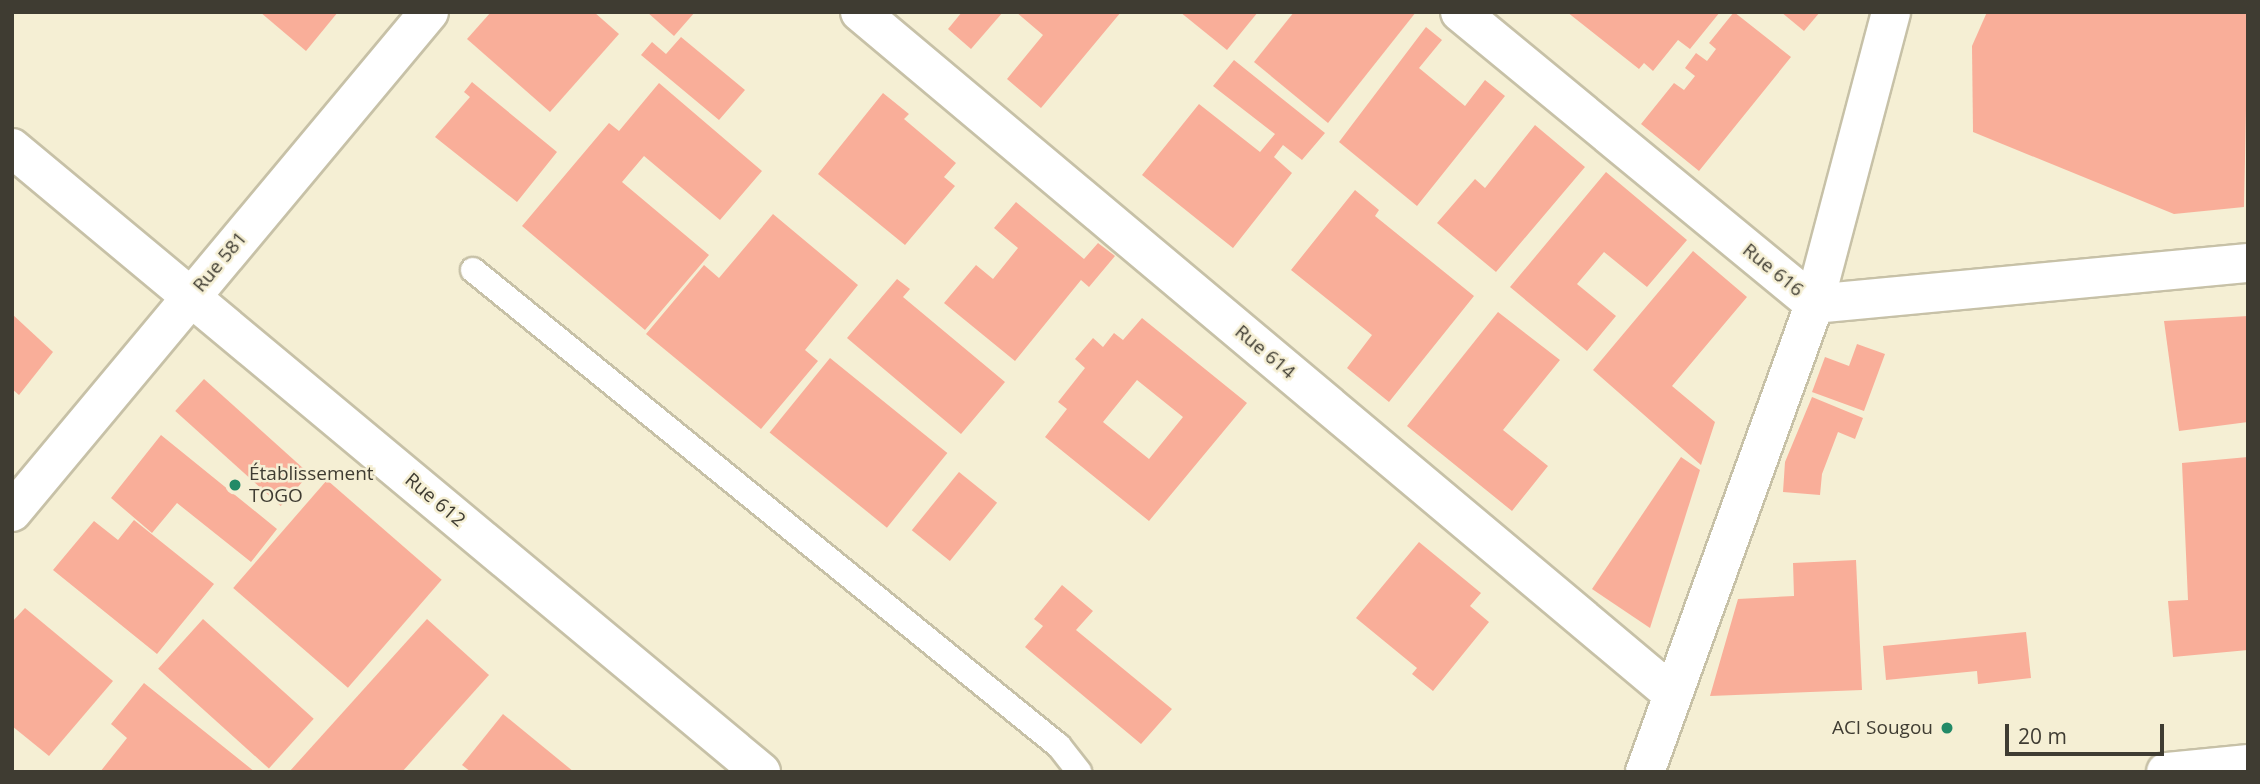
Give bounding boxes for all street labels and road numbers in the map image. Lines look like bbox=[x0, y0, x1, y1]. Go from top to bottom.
street label: Rue 581 bbox=[188, 227, 252, 297]
street label: Rue 616 bbox=[1738, 239, 1808, 301]
street label: Rue 614 bbox=[1230, 320, 1300, 384]
street label: Rue 612 bbox=[400, 468, 470, 532]

